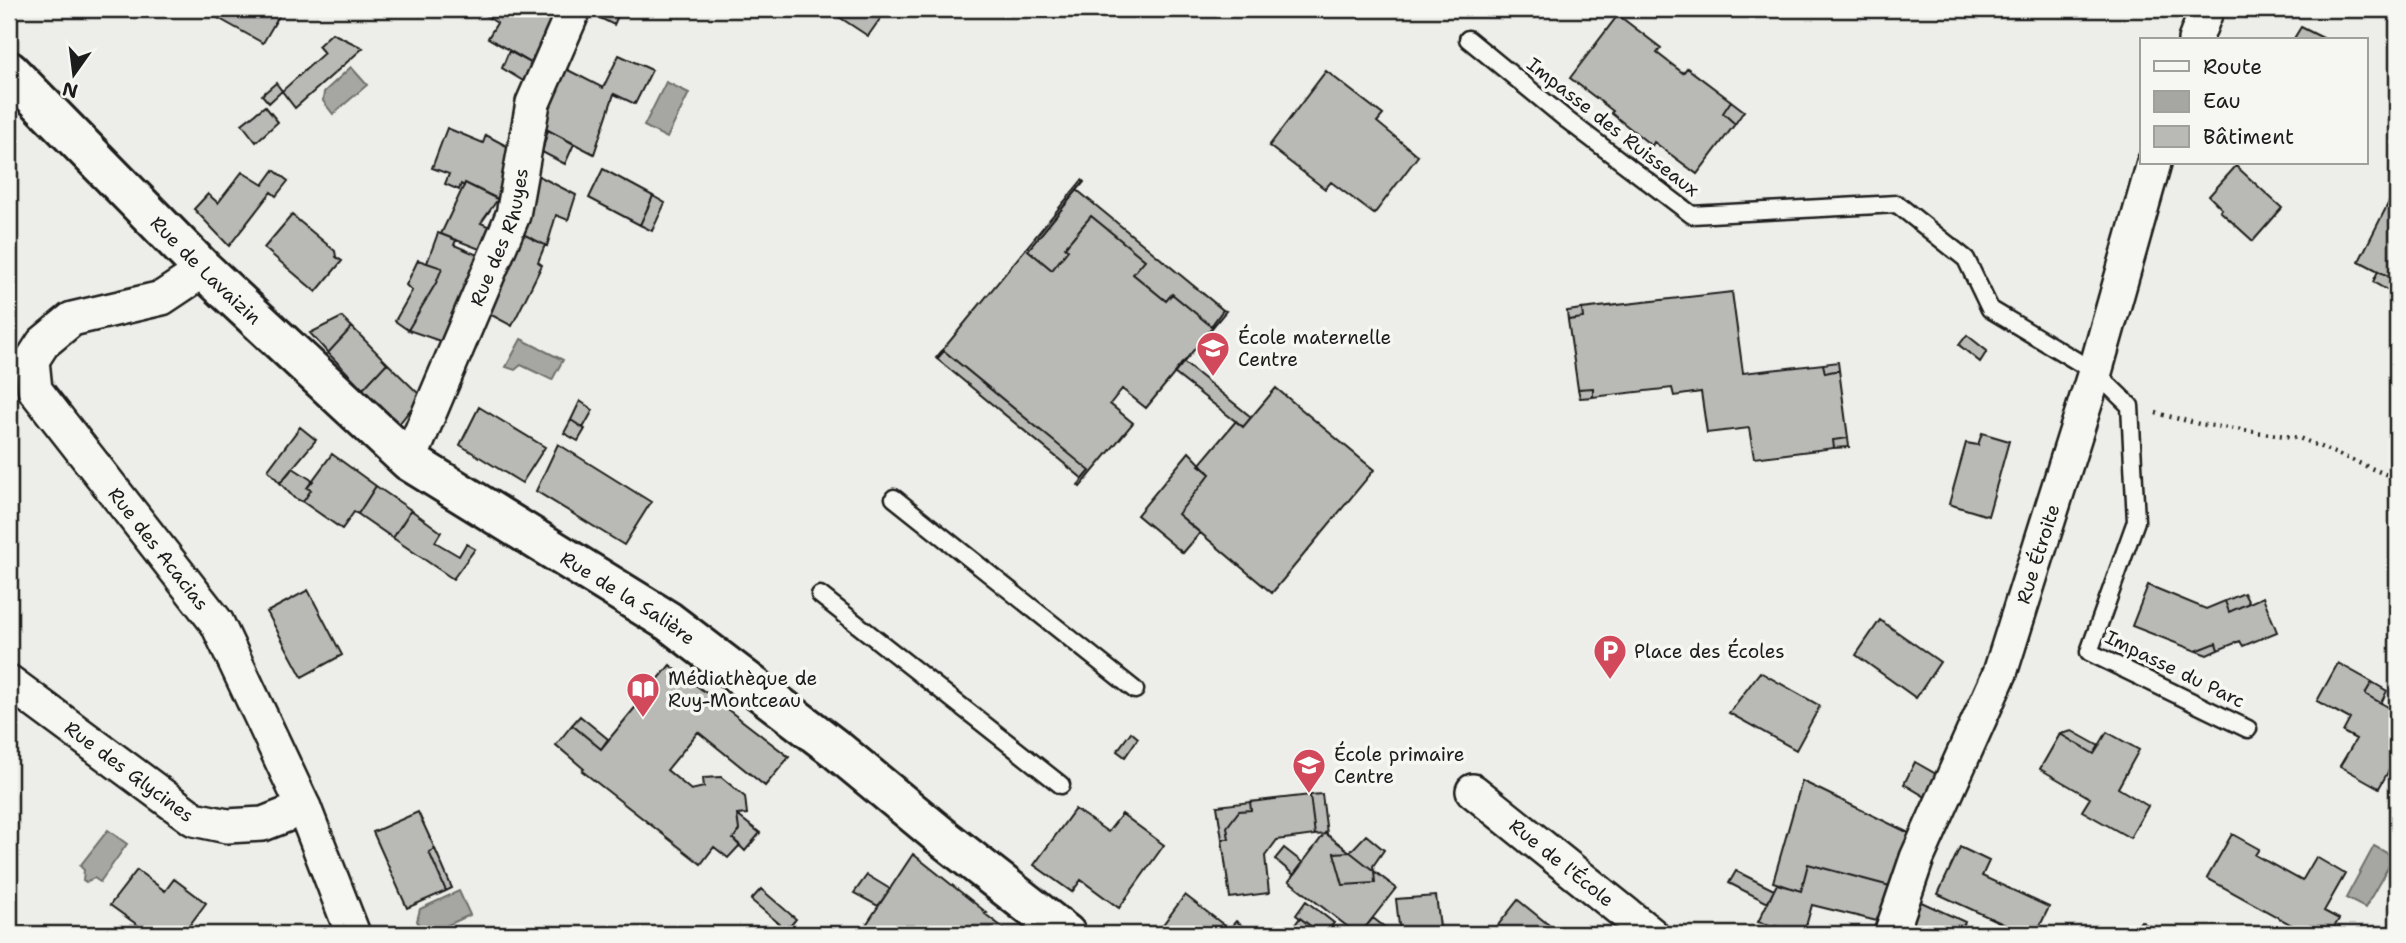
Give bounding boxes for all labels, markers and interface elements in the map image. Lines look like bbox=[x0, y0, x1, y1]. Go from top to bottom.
north arrow bbox=[38, 38, 108, 108]
legend bbox=[2140, 38, 2368, 164]
street label: Impasse des Ruisseaux bbox=[1522, 52, 1704, 202]
text: Route bbox=[2203, 53, 2262, 81]
text: N bbox=[60, 76, 80, 104]
text: Eau bbox=[2203, 87, 2241, 115]
text: Bâtiment bbox=[2203, 123, 2294, 151]
street label: Rue des Rhuyes bbox=[463, 166, 534, 310]
street label: Rue de Lavaizin bbox=[145, 210, 267, 330]
place label: École maternelle Centre bbox=[1238, 324, 1391, 372]
school or university icon: École maternelle Centre bbox=[1194, 329, 1232, 378]
street label: Rue des Acacias bbox=[103, 482, 215, 615]
street label: Rue Étroite bbox=[2010, 501, 2065, 607]
street label: Rue de la Salière bbox=[556, 545, 701, 650]
street label: Impasse du Parc bbox=[2101, 624, 2249, 714]
parking icon: Place des Écoles bbox=[1591, 632, 1629, 681]
place label: Place des Écoles bbox=[1634, 638, 1785, 664]
place label: Médiathèque de Ruy-Montceau bbox=[668, 666, 817, 713]
library icon: Médiathèque de Ruy-Montceau bbox=[624, 670, 662, 719]
street label: Rue des Glycines bbox=[60, 715, 199, 827]
place label: École primaire Centre bbox=[1334, 741, 1465, 789]
school or university icon: École primaire Centre bbox=[1290, 746, 1328, 795]
street label: Rue de l'École bbox=[1504, 813, 1619, 912]

